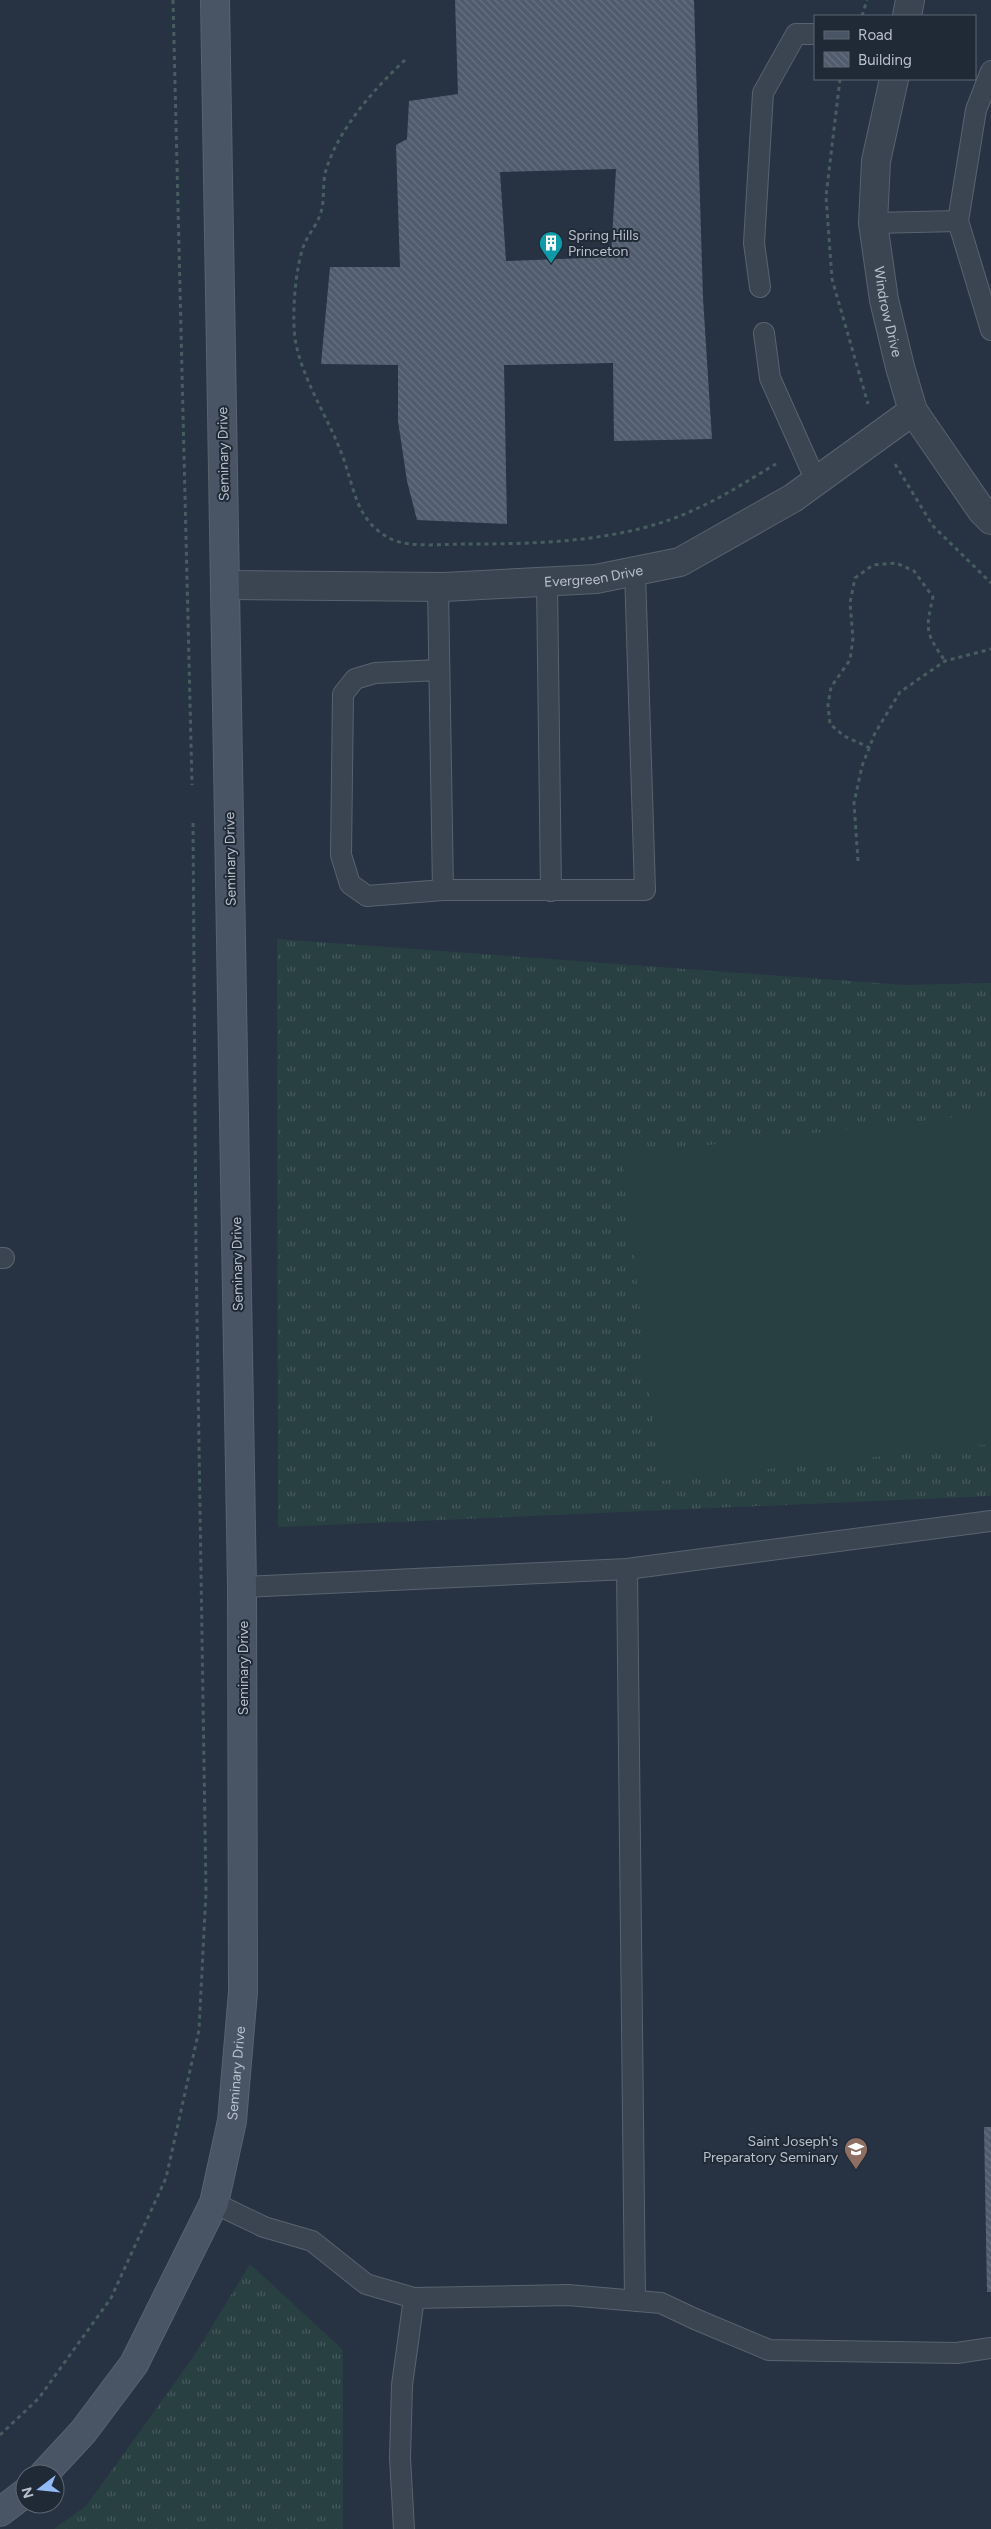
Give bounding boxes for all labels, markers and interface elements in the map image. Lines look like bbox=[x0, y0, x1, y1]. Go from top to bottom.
legend bbox=[814, 15, 976, 80]
text: Road bbox=[858, 26, 893, 44]
text: Building bbox=[858, 51, 912, 69]
place label: Spring Hills Princeton bbox=[568, 227, 639, 260]
building icon: Spring Hills Princeton bbox=[538, 230, 564, 264]
street label: Windrow Drive bbox=[870, 265, 905, 359]
street label: Seminary Drive bbox=[214, 406, 233, 501]
street label: Evergreen Drive bbox=[544, 562, 645, 591]
street label: Seminary Drive bbox=[221, 811, 240, 906]
street label: Seminary Drive bbox=[228, 1216, 247, 1311]
street label: Seminary Drive bbox=[235, 1621, 252, 1715]
street label: Seminary Drive bbox=[224, 2025, 249, 2121]
place label: Saint Joseph's Preparatory Seminary bbox=[703, 2133, 839, 2166]
school or university icon: Saint Joseph's Preparatory Seminary bbox=[843, 2136, 869, 2170]
north arrow bbox=[15, 2464, 65, 2514]
text: N bbox=[18, 2485, 38, 2500]

